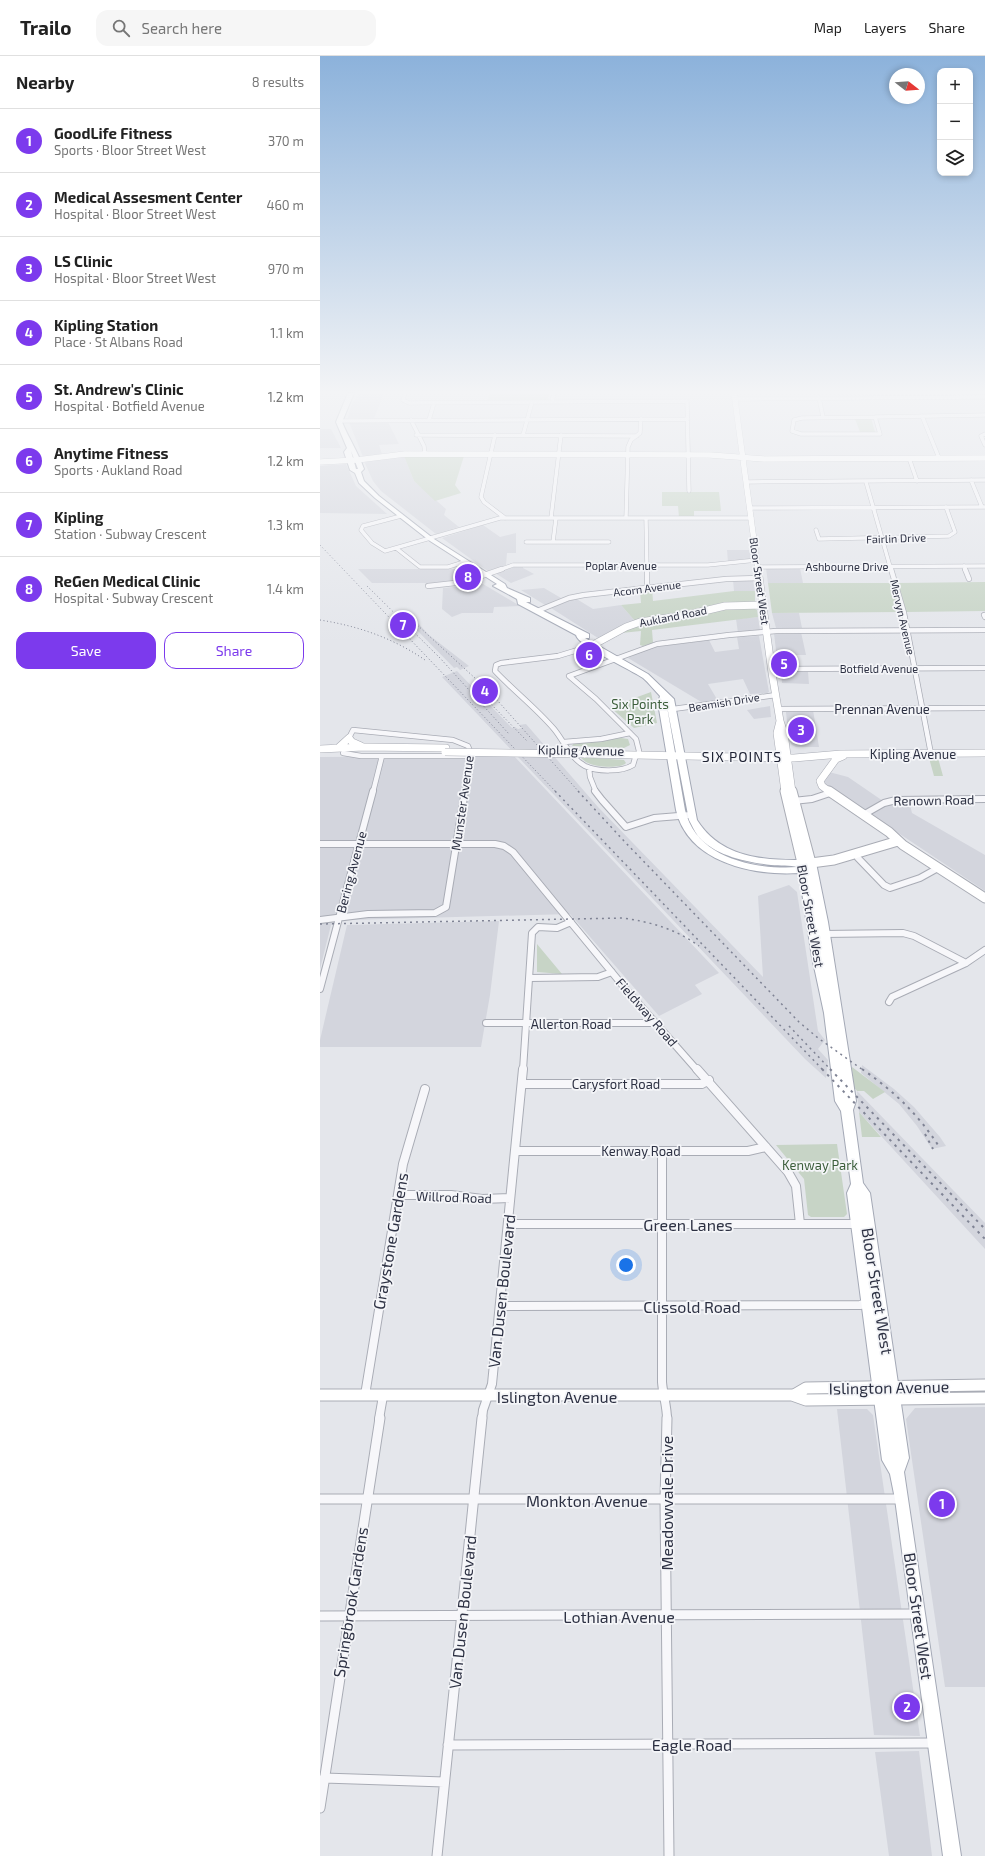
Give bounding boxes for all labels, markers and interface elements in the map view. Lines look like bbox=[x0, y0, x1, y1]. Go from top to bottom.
search box bbox=[96, 10, 376, 46]
text: Trailo bbox=[20, 16, 72, 39]
icon: search bbox=[110, 17, 132, 39]
text: Search here bbox=[142, 19, 222, 37]
text: Map bbox=[814, 19, 842, 36]
text: Layers bbox=[864, 19, 906, 36]
text: Share bbox=[928, 19, 965, 36]
north arrow bbox=[889, 68, 925, 104]
map controls bbox=[937, 68, 973, 176]
button: + bbox=[937, 68, 973, 104]
text: Nearby bbox=[16, 72, 74, 92]
text: 8 results bbox=[252, 74, 304, 90]
button: − bbox=[937, 104, 973, 140]
text: GoodLife Fitness bbox=[54, 124, 172, 142]
text: 1 bbox=[26, 133, 32, 149]
text: 370 m bbox=[268, 133, 304, 149]
button: layers bbox=[937, 140, 973, 176]
text: Sports · Bloor Street West bbox=[54, 142, 206, 158]
text: Medical Assesment Center bbox=[54, 188, 242, 206]
text: 2 bbox=[25, 197, 33, 213]
text: 460 m bbox=[266, 197, 304, 213]
text: Hospital · Bloor Street West bbox=[54, 206, 216, 222]
text: LS Clinic bbox=[54, 252, 113, 270]
text: 3 bbox=[25, 261, 33, 277]
text: 970 m bbox=[268, 261, 304, 277]
text: Hospital · Bloor Street West bbox=[54, 270, 216, 286]
text: Kipling Station bbox=[54, 316, 158, 334]
text: 4 bbox=[25, 325, 33, 341]
text: 1.1 km bbox=[270, 325, 304, 341]
text: Place · St Albans Road bbox=[54, 334, 183, 350]
text: St. Andrew's Clinic bbox=[54, 380, 184, 398]
text: 5 bbox=[25, 389, 33, 405]
text: 1.2 km bbox=[268, 389, 304, 405]
text: Hospital · Botfield Avenue bbox=[54, 398, 205, 414]
text: Anytime Fitness bbox=[54, 444, 169, 462]
text: 6 bbox=[25, 453, 33, 469]
text: 1.2 km bbox=[268, 453, 304, 469]
text: Sports · Aukland Road bbox=[54, 462, 183, 478]
text: Kipling bbox=[54, 508, 103, 526]
text: 7 bbox=[26, 517, 32, 533]
text: 1.3 km bbox=[268, 517, 304, 533]
text: Station · Subway Crescent bbox=[54, 526, 206, 542]
street label: Fairlin Drive bbox=[866, 530, 926, 546]
street label: Bloor Street West bbox=[747, 537, 773, 625]
street label: Poplar Avenue bbox=[585, 559, 657, 572]
street label: Ashbourne Drive bbox=[806, 560, 889, 573]
pin: 8 bbox=[455, 562, 481, 592]
text: ReGen Medical Clinic bbox=[54, 572, 200, 590]
street label: Acorn Avenue bbox=[612, 577, 682, 599]
street label: Mervyn Avenue bbox=[888, 578, 918, 656]
text: 8 bbox=[25, 581, 33, 597]
text: 1.4 km bbox=[267, 581, 304, 597]
text: Hospital · Subway Crescent bbox=[54, 590, 213, 606]
street label: Aukland Road bbox=[638, 603, 708, 629]
pin: 7 bbox=[390, 610, 416, 640]
button: Save bbox=[16, 632, 156, 669]
button: Share bbox=[164, 632, 304, 669]
pin: 6 bbox=[576, 640, 602, 670]
pin: 5 bbox=[771, 649, 797, 679]
street label: Botfield Avenue bbox=[840, 662, 918, 675]
pin: 4 bbox=[472, 676, 498, 706]
street label: Beamish Drive bbox=[688, 690, 760, 714]
park label: Six Points Park bbox=[611, 696, 669, 727]
street label: Prennan Avenue bbox=[834, 701, 930, 717]
pin: 3 bbox=[788, 715, 814, 745]
street label: Kipling Avenue bbox=[538, 741, 624, 759]
street label: Kipling Avenue bbox=[870, 746, 956, 762]
district label: SIX POINTS bbox=[702, 748, 782, 765]
street label: Munster Avenue bbox=[447, 754, 477, 852]
street label: Renown Road bbox=[893, 791, 975, 809]
street label: Bering Avenue bbox=[332, 829, 370, 915]
street label: Bloor Street West bbox=[794, 863, 828, 969]
street label: Fieldway Road bbox=[613, 974, 681, 1050]
street label: Allerton Road bbox=[531, 1016, 611, 1032]
street label: Carysfort Road bbox=[572, 1076, 660, 1092]
street label: Kenway Road bbox=[601, 1143, 681, 1159]
park label: Kenway Park bbox=[782, 1157, 858, 1173]
street label: Graystone Gardens bbox=[369, 1171, 411, 1311]
street label: Willrod Road bbox=[416, 1188, 492, 1206]
street label: Van Dusen Boulevard bbox=[483, 1213, 519, 1369]
street label: Green Lanes bbox=[643, 1215, 733, 1234]
street label: Bloor Street West bbox=[859, 1226, 897, 1356]
your location bbox=[616, 1255, 636, 1275]
street label: Clissold Road bbox=[643, 1297, 741, 1316]
street label: Islington Avenue bbox=[829, 1376, 949, 1398]
street label: Islington Avenue bbox=[497, 1387, 617, 1406]
street label: Meadowvale Drive bbox=[657, 1436, 676, 1570]
pin: 1 bbox=[929, 1489, 955, 1519]
street label: Monkton Avenue bbox=[526, 1491, 648, 1510]
street label: Springbrook Gardens bbox=[329, 1525, 371, 1679]
street label: Van Dusen Boulevard bbox=[444, 1534, 480, 1690]
street label: Bloor Street West bbox=[901, 1551, 937, 1681]
street label: Lothian Avenue bbox=[563, 1607, 675, 1626]
pin: 2 bbox=[894, 1692, 920, 1722]
street label: Eagle Road bbox=[652, 1735, 732, 1754]

